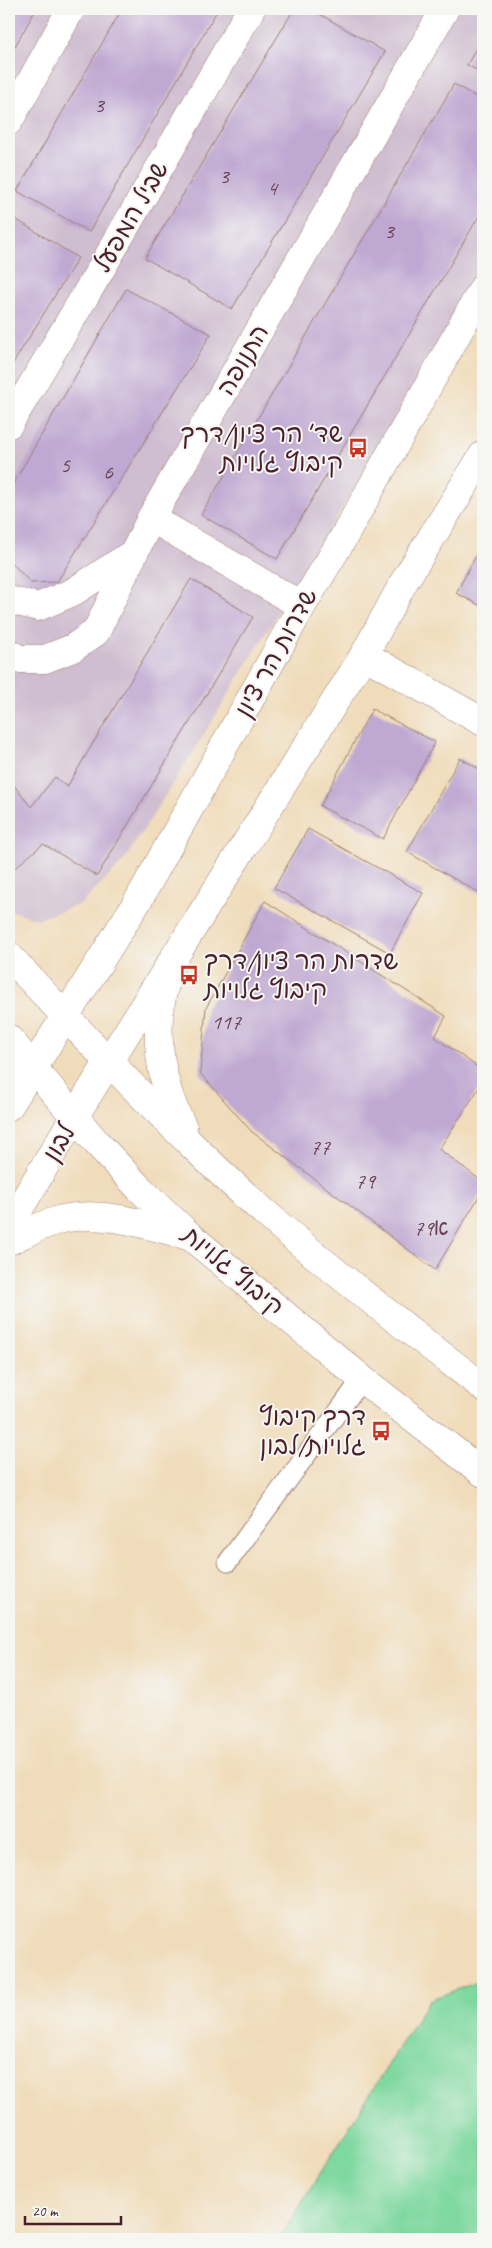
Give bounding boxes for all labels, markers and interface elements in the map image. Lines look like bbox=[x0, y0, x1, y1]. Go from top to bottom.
house number: 3 bbox=[94, 91, 106, 119]
street label: שביל המפעל bbox=[86, 156, 176, 278]
house number: 3 bbox=[219, 162, 231, 190]
house number: 4 bbox=[267, 174, 279, 202]
house number: 3 bbox=[384, 217, 396, 245]
street label: התנופה bbox=[210, 318, 276, 402]
place label: שד׳ הר ציון/דרך קיבוץ גלויות bbox=[181, 418, 343, 479]
bus stop icon: שד׳ הר ציון/דרך קיבוץ גלויות bbox=[347, 437, 369, 459]
house number: 5 bbox=[60, 451, 71, 479]
house number: 6 bbox=[103, 458, 114, 486]
street label: שדרות הר ציון bbox=[227, 583, 325, 723]
place label: שדרות הר ציון/דרך קיבוץ גלויות bbox=[202, 945, 398, 1006]
bus stop icon: שדרות הר ציון/דרך קיבוץ גלויות bbox=[178, 964, 200, 986]
house number: 117 bbox=[211, 1008, 242, 1036]
street label: לבון bbox=[35, 1117, 83, 1168]
house number: 77 bbox=[310, 1133, 331, 1161]
house number: 79 bbox=[355, 1167, 377, 1195]
house number: 79א bbox=[414, 1214, 448, 1242]
street label: קיבוץ גלויות bbox=[174, 1218, 290, 1323]
place label: דרך קיבוץ גלויות/לבון bbox=[259, 1401, 366, 1462]
bus stop icon: דרך קיבוץ גלויות/לבון bbox=[370, 1420, 392, 1442]
scale bar bbox=[25, 2193, 121, 2225]
text: 20 m bbox=[32, 2202, 59, 2221]

